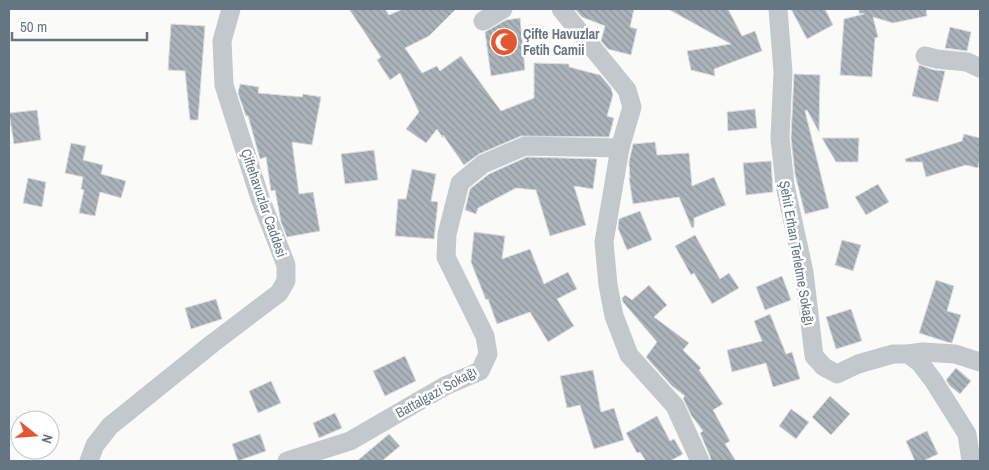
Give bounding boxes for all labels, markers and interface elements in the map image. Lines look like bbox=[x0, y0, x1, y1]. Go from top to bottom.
scale bar bbox=[12, 10, 148, 42]
text: 50 m bbox=[20, 16, 47, 37]
place label: Çifte Havuzlar Fetih Camii bbox=[523, 25, 600, 59]
mosque icon: Çifte Havuzlar Fetih Camii bbox=[489, 27, 519, 57]
street label: Çiftehavuzlar Caddesi bbox=[237, 146, 291, 260]
street label: Şehit Erhan Terletme Sokağı bbox=[775, 179, 819, 327]
street label: Battalgazi Sokağı bbox=[392, 362, 480, 422]
north arrow bbox=[10, 410, 60, 460]
text: N bbox=[38, 432, 57, 445]

